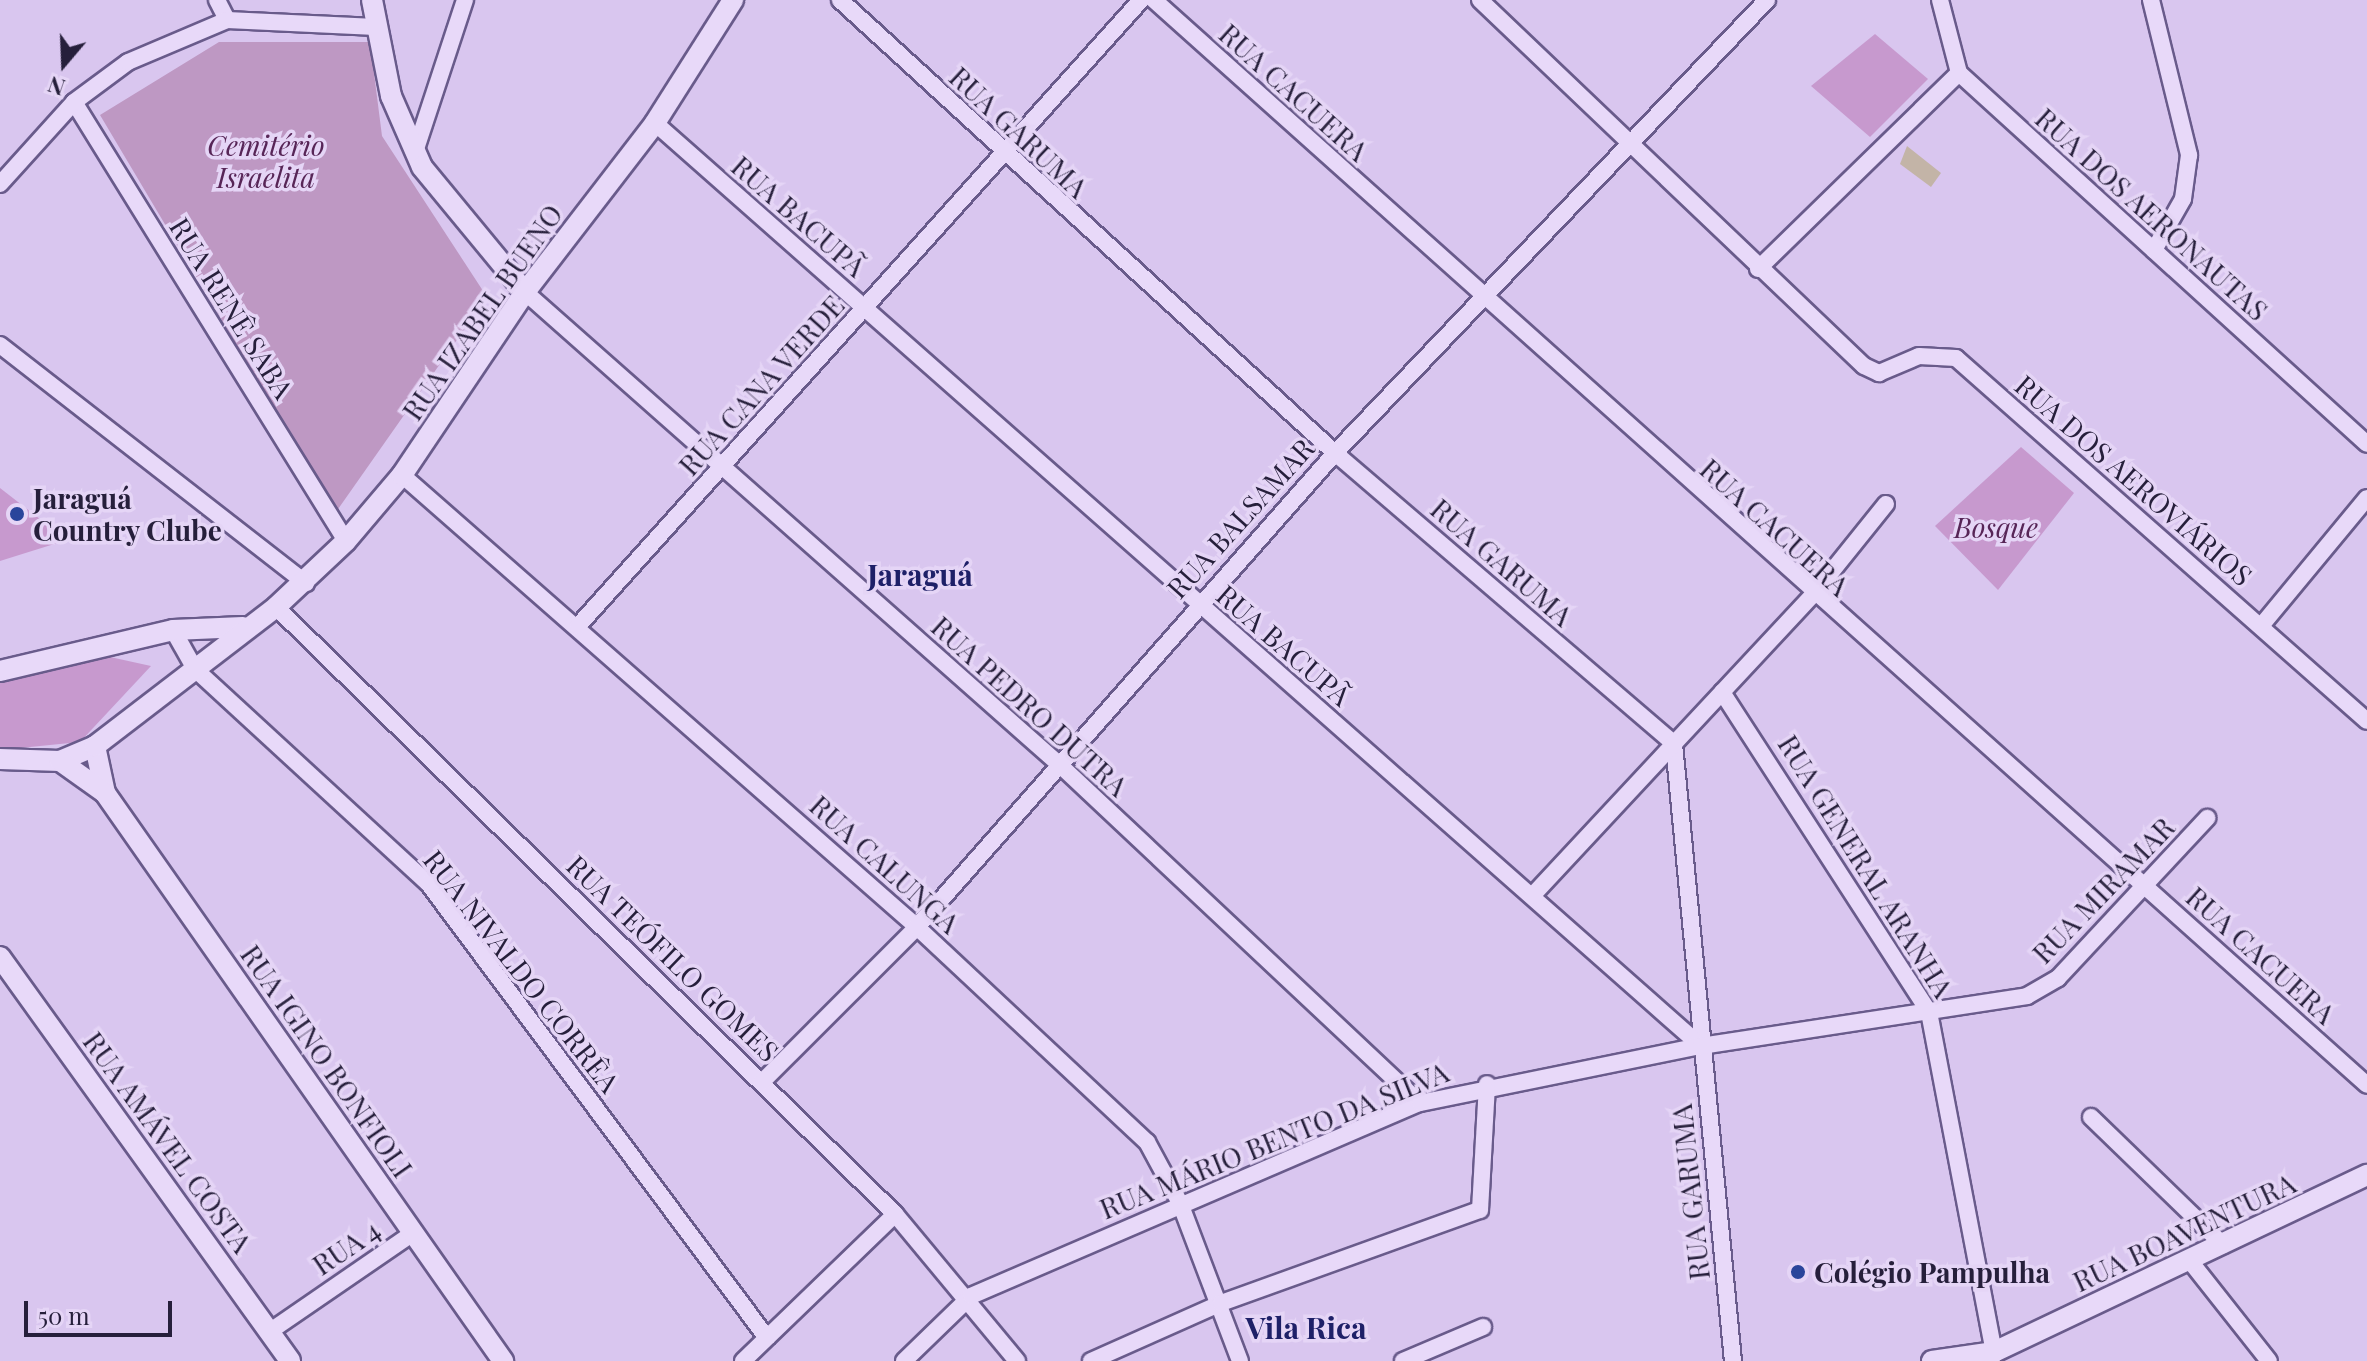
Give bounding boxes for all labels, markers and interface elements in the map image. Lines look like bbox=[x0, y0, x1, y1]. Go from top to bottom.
street label: RUA CACUERA bbox=[1213, 16, 1375, 168]
north arrow bbox=[24, 24, 104, 104]
street label: RUA GARUMA bbox=[943, 59, 1095, 205]
text: N bbox=[44, 70, 69, 103]
street label: RUA DOS AERONAUTAS bbox=[2029, 101, 2275, 327]
park label: Cemitério Israelita bbox=[207, 128, 325, 194]
street label: RUA BACUPÃ bbox=[725, 149, 873, 283]
street label: RUA IZABEL BUENO bbox=[395, 198, 569, 426]
street label: RUA RENÊ SABA bbox=[163, 211, 301, 405]
street label: RUA CANA VERDE bbox=[671, 288, 851, 482]
street label: RUA DOS AEROVIÁRIOS bbox=[2008, 368, 2260, 592]
street label: RUA BALSAMAR bbox=[1159, 431, 1321, 605]
street label: RUA CACUERA bbox=[1694, 451, 1856, 603]
place label: Jaraguá Country Clube bbox=[33, 481, 223, 547]
street label: RUA GARUMA bbox=[1424, 491, 1580, 633]
marker: Jaraguá Country Clube bbox=[8, 505, 26, 523]
park label: Bosque bbox=[1954, 510, 2038, 544]
district label: Jaraguá bbox=[867, 556, 973, 592]
street label: RUA BACUPÃ bbox=[1210, 578, 1358, 712]
street label: RUA PEDRO DUTRA bbox=[925, 609, 1135, 803]
street label: RUA GENERAL ARANHA bbox=[1771, 728, 1961, 1004]
street label: RUA CALUNGA bbox=[803, 788, 967, 940]
street label: RUA MIRAMAR bbox=[2025, 810, 2181, 970]
street label: RUA NIVALDO CORRÊA bbox=[417, 843, 627, 1099]
street label: RUA TEÓFILO GOMES bbox=[560, 848, 786, 1068]
street label: RUA CACUERA bbox=[2180, 879, 2342, 1031]
street label: RUA IGINO BONFIOLI bbox=[234, 938, 420, 1184]
street label: RUA AMÁVEL COSTA bbox=[76, 1025, 260, 1259]
street label: RUA MÁRIO BENTO DA SILVA bbox=[1095, 1055, 1453, 1225]
street label: RUA GARUMA bbox=[1664, 1102, 1716, 1282]
street label: RUA BOAVENTURA bbox=[2067, 1166, 2301, 1298]
street label: RUA 4 bbox=[306, 1212, 386, 1282]
place label: Colégio Pampulha bbox=[1814, 1255, 2050, 1289]
marker: Colégio Pampulha bbox=[1789, 1263, 1807, 1281]
scale bar bbox=[28, 1285, 176, 1335]
text: 50 m bbox=[38, 1299, 90, 1331]
district label: Vila Rica bbox=[1245, 1309, 1367, 1345]

